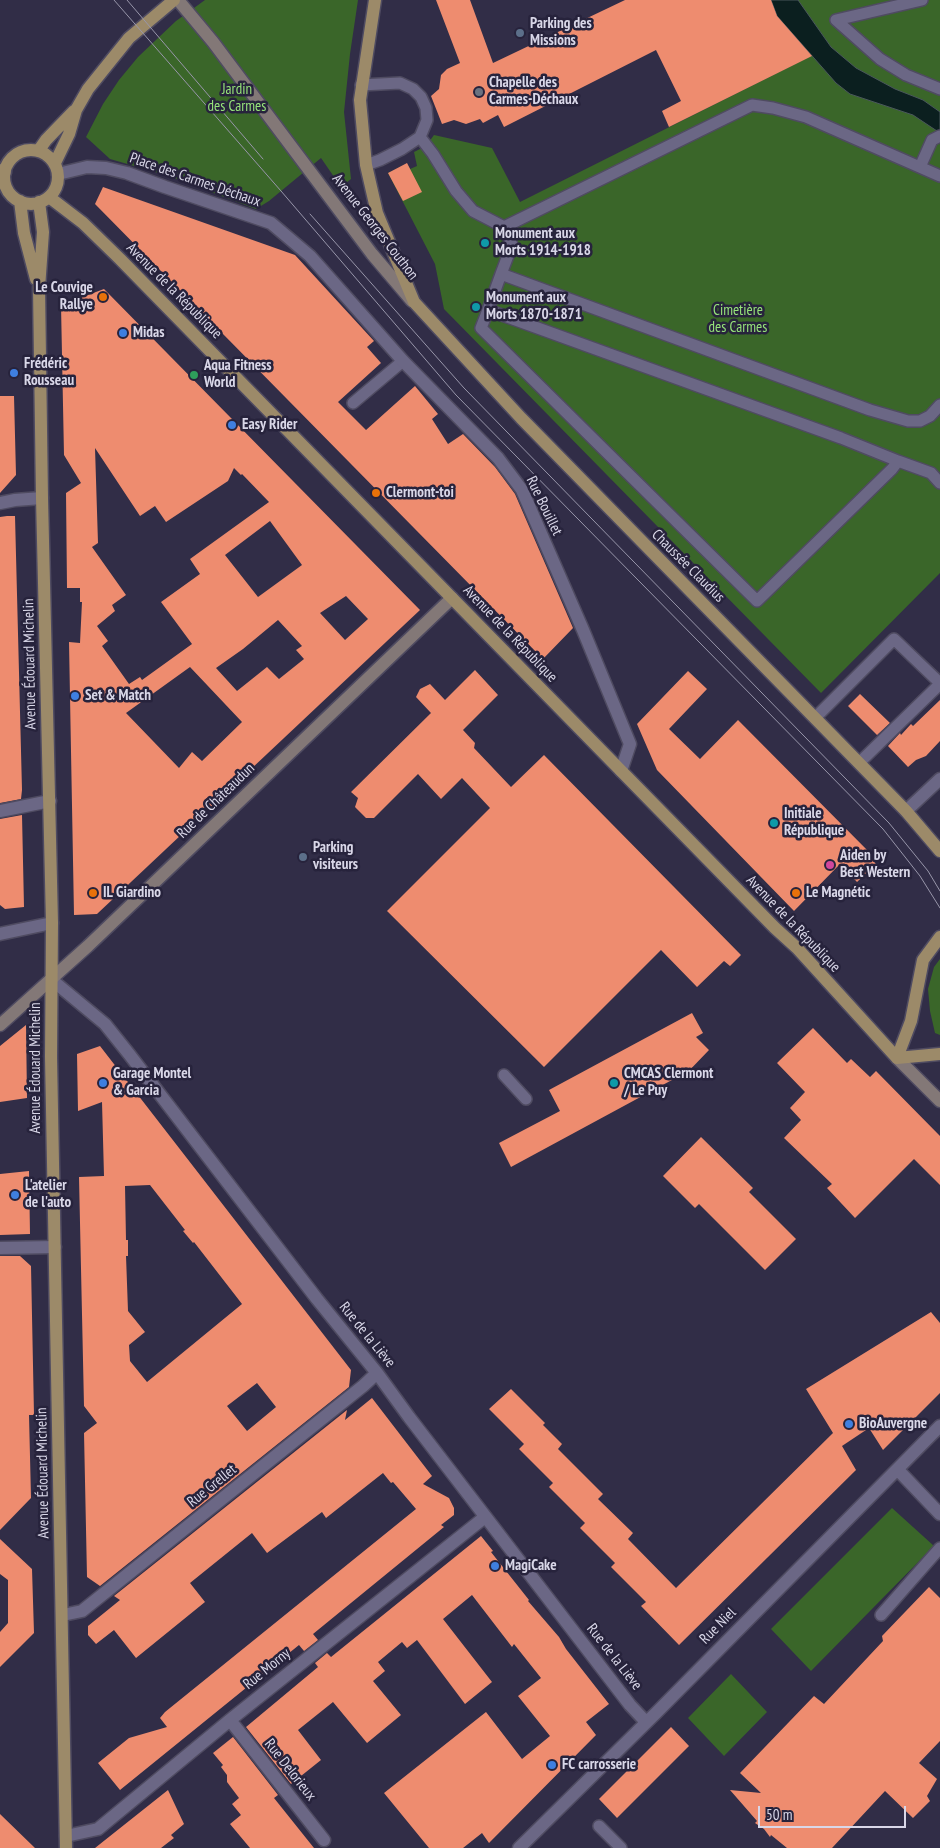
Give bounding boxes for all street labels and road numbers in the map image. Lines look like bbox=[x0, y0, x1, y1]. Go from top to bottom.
street label: Place des Carmes Déchaux bbox=[127, 149, 263, 211]
street label: Avenue Georges Couthon bbox=[328, 171, 422, 283]
street label: Avenue de la République bbox=[122, 239, 226, 343]
street label: Rue Bouillet bbox=[522, 473, 566, 539]
street label: Chaussée Claudius bbox=[648, 526, 728, 606]
street label: Avenue de la République bbox=[459, 582, 561, 686]
street label: Avenue Édouard Michelin bbox=[20, 598, 40, 730]
street label: Rue de Châteaudun bbox=[174, 760, 258, 842]
street label: Avenue de la République bbox=[742, 872, 844, 976]
street label: Avenue Édouard Michelin bbox=[27, 1002, 45, 1134]
street label: Rue de la Liève bbox=[335, 1299, 399, 1371]
street label: Avenue Édouard Michelin bbox=[33, 1407, 53, 1539]
street label: Rue Grellet bbox=[184, 1461, 240, 1511]
street label: Rue Niel bbox=[696, 1604, 740, 1648]
street label: Rue de la Liève bbox=[583, 1620, 645, 1694]
street label: Rue Morny bbox=[240, 1645, 294, 1693]
street label: Rue Delorieux bbox=[260, 1736, 320, 1804]

